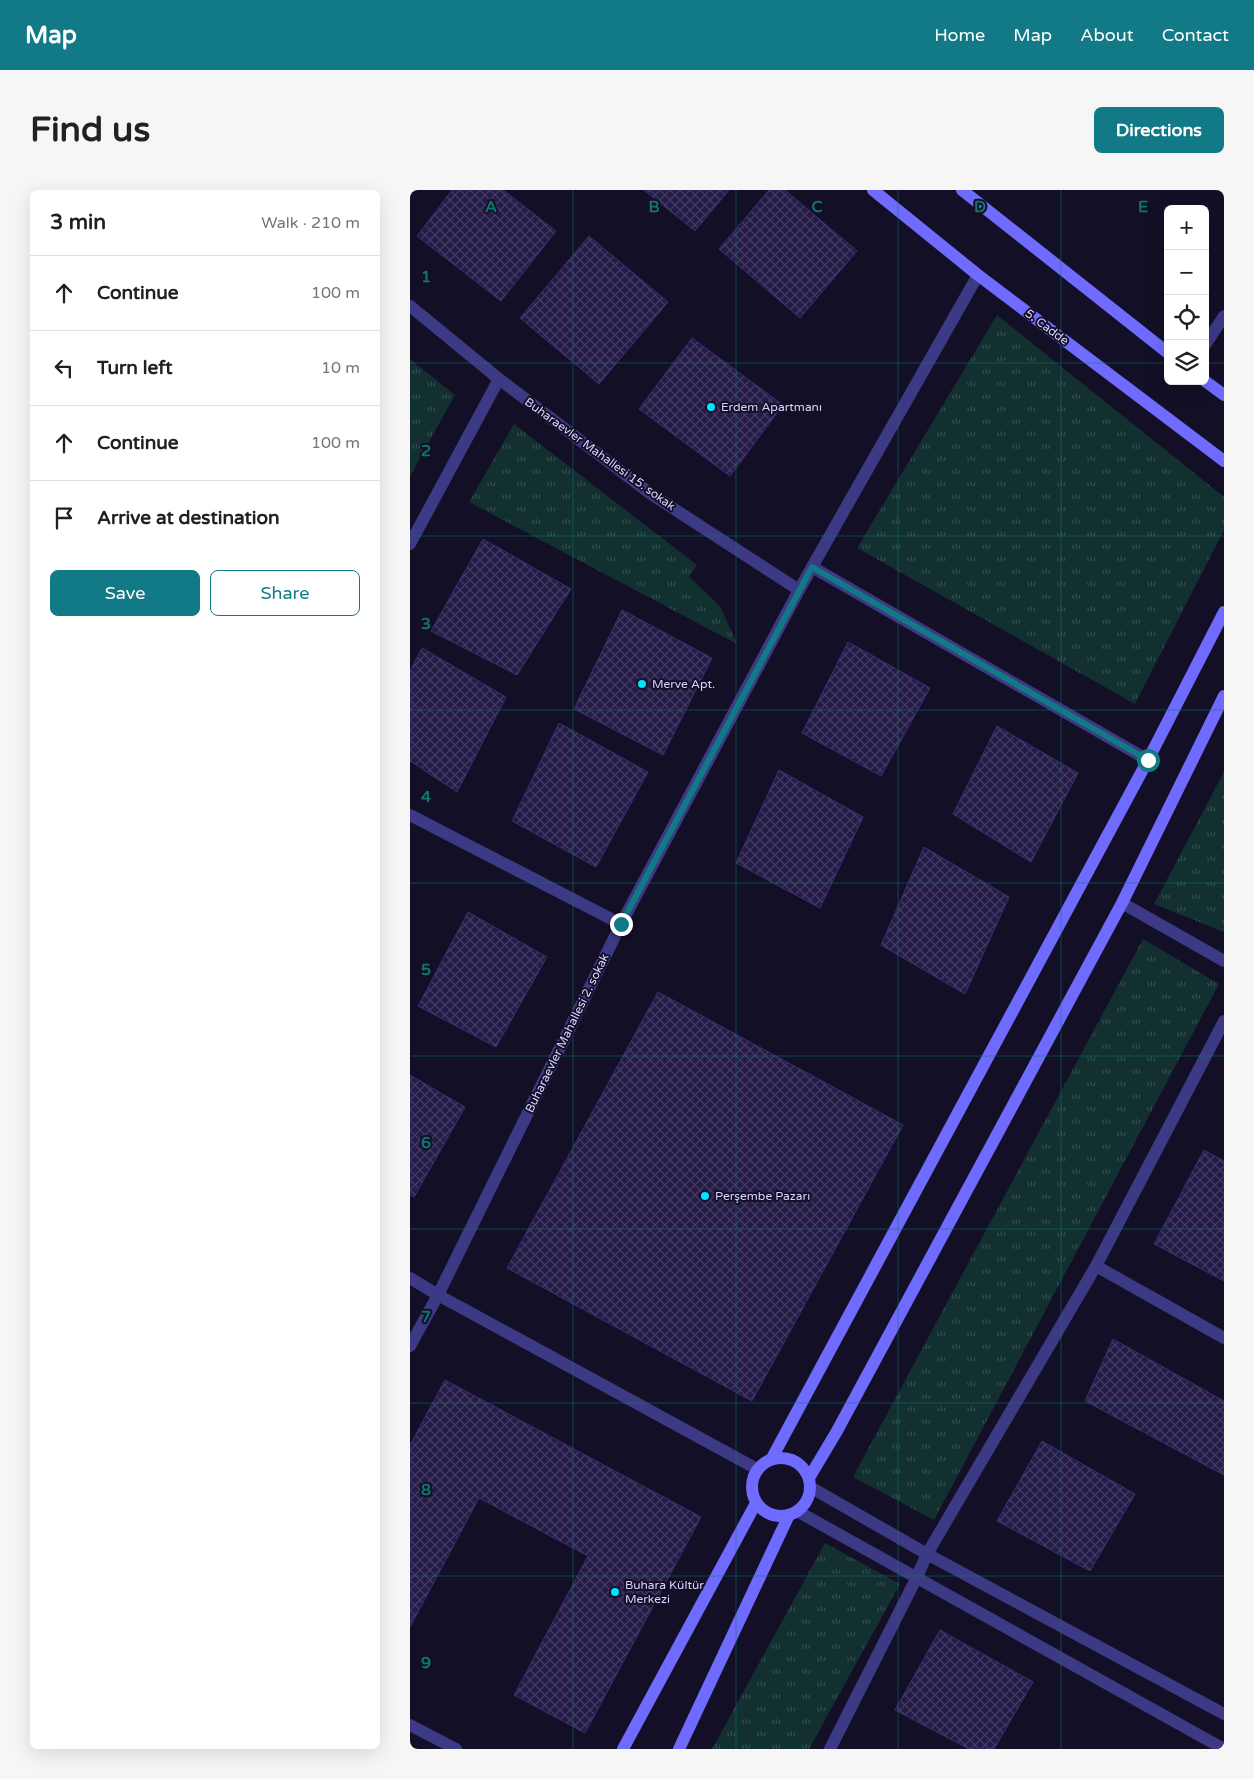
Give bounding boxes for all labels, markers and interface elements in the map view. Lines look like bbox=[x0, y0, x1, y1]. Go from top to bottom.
text: Map bbox=[25, 21, 77, 50]
text: Home bbox=[934, 24, 985, 46]
text: Map bbox=[1013, 24, 1052, 46]
text: About bbox=[1080, 24, 1134, 46]
text: Contact bbox=[1162, 24, 1229, 46]
button: Directions bbox=[1094, 107, 1224, 153]
text: Find us bbox=[30, 109, 150, 151]
text: A bbox=[485, 197, 497, 217]
text: B bbox=[648, 197, 660, 217]
text: C bbox=[811, 197, 823, 217]
text: D bbox=[974, 197, 986, 217]
text: E bbox=[1138, 197, 1148, 217]
map controls bbox=[1164, 205, 1209, 385]
button: + bbox=[1164, 205, 1209, 250]
text: 3 min bbox=[50, 210, 106, 235]
text: Walk · 210 m bbox=[261, 213, 360, 233]
button: − bbox=[1164, 250, 1209, 295]
text: 1 bbox=[421, 267, 431, 287]
icon: ahead bbox=[50, 279, 78, 307]
text: Continue bbox=[97, 282, 179, 304]
text: 100 m bbox=[311, 283, 360, 303]
button: locate bbox=[1164, 295, 1209, 340]
street label: 5. Cadde bbox=[1023, 306, 1072, 348]
button: layers bbox=[1164, 340, 1209, 385]
icon: left bbox=[50, 354, 78, 382]
text: Turn left bbox=[97, 357, 173, 379]
text: 10 m bbox=[321, 358, 360, 378]
street label: Buharaevler Mahallesi 15. sokak bbox=[522, 395, 678, 514]
place label: Erdem Apartmanı bbox=[721, 400, 822, 414]
marker: Erdem Apartmanı bbox=[705, 401, 717, 413]
icon: ahead bbox=[50, 429, 78, 457]
text: Continue bbox=[97, 432, 179, 454]
text: 100 m bbox=[311, 433, 360, 453]
text: 2 bbox=[421, 441, 431, 461]
icon: arrive bbox=[50, 504, 78, 532]
text: Arrive at destination bbox=[97, 507, 280, 529]
button: Save bbox=[50, 570, 200, 616]
button: Share bbox=[210, 570, 360, 616]
text: 3 bbox=[421, 614, 431, 634]
place label: Merve Apt. bbox=[652, 677, 715, 691]
marker: Merve Apt. bbox=[636, 678, 648, 690]
route start bbox=[1137, 749, 1160, 772]
text: 4 bbox=[421, 787, 431, 807]
route end bbox=[610, 913, 633, 936]
street label: Buharaevler Mahallesi 2. sokak bbox=[522, 951, 612, 1115]
text: 5 bbox=[421, 960, 431, 980]
text: 6 bbox=[421, 1133, 431, 1153]
place label: Perşembe Pazarı bbox=[715, 1189, 810, 1203]
marker: Perşembe Pazarı bbox=[699, 1190, 711, 1202]
text: 7 bbox=[421, 1307, 431, 1327]
text: 8 bbox=[421, 1480, 431, 1500]
place label: Buhara Kültür Merkezi bbox=[625, 1578, 704, 1606]
marker: Buhara Kültür Merkezi bbox=[609, 1586, 621, 1598]
text: 9 bbox=[421, 1653, 431, 1673]

